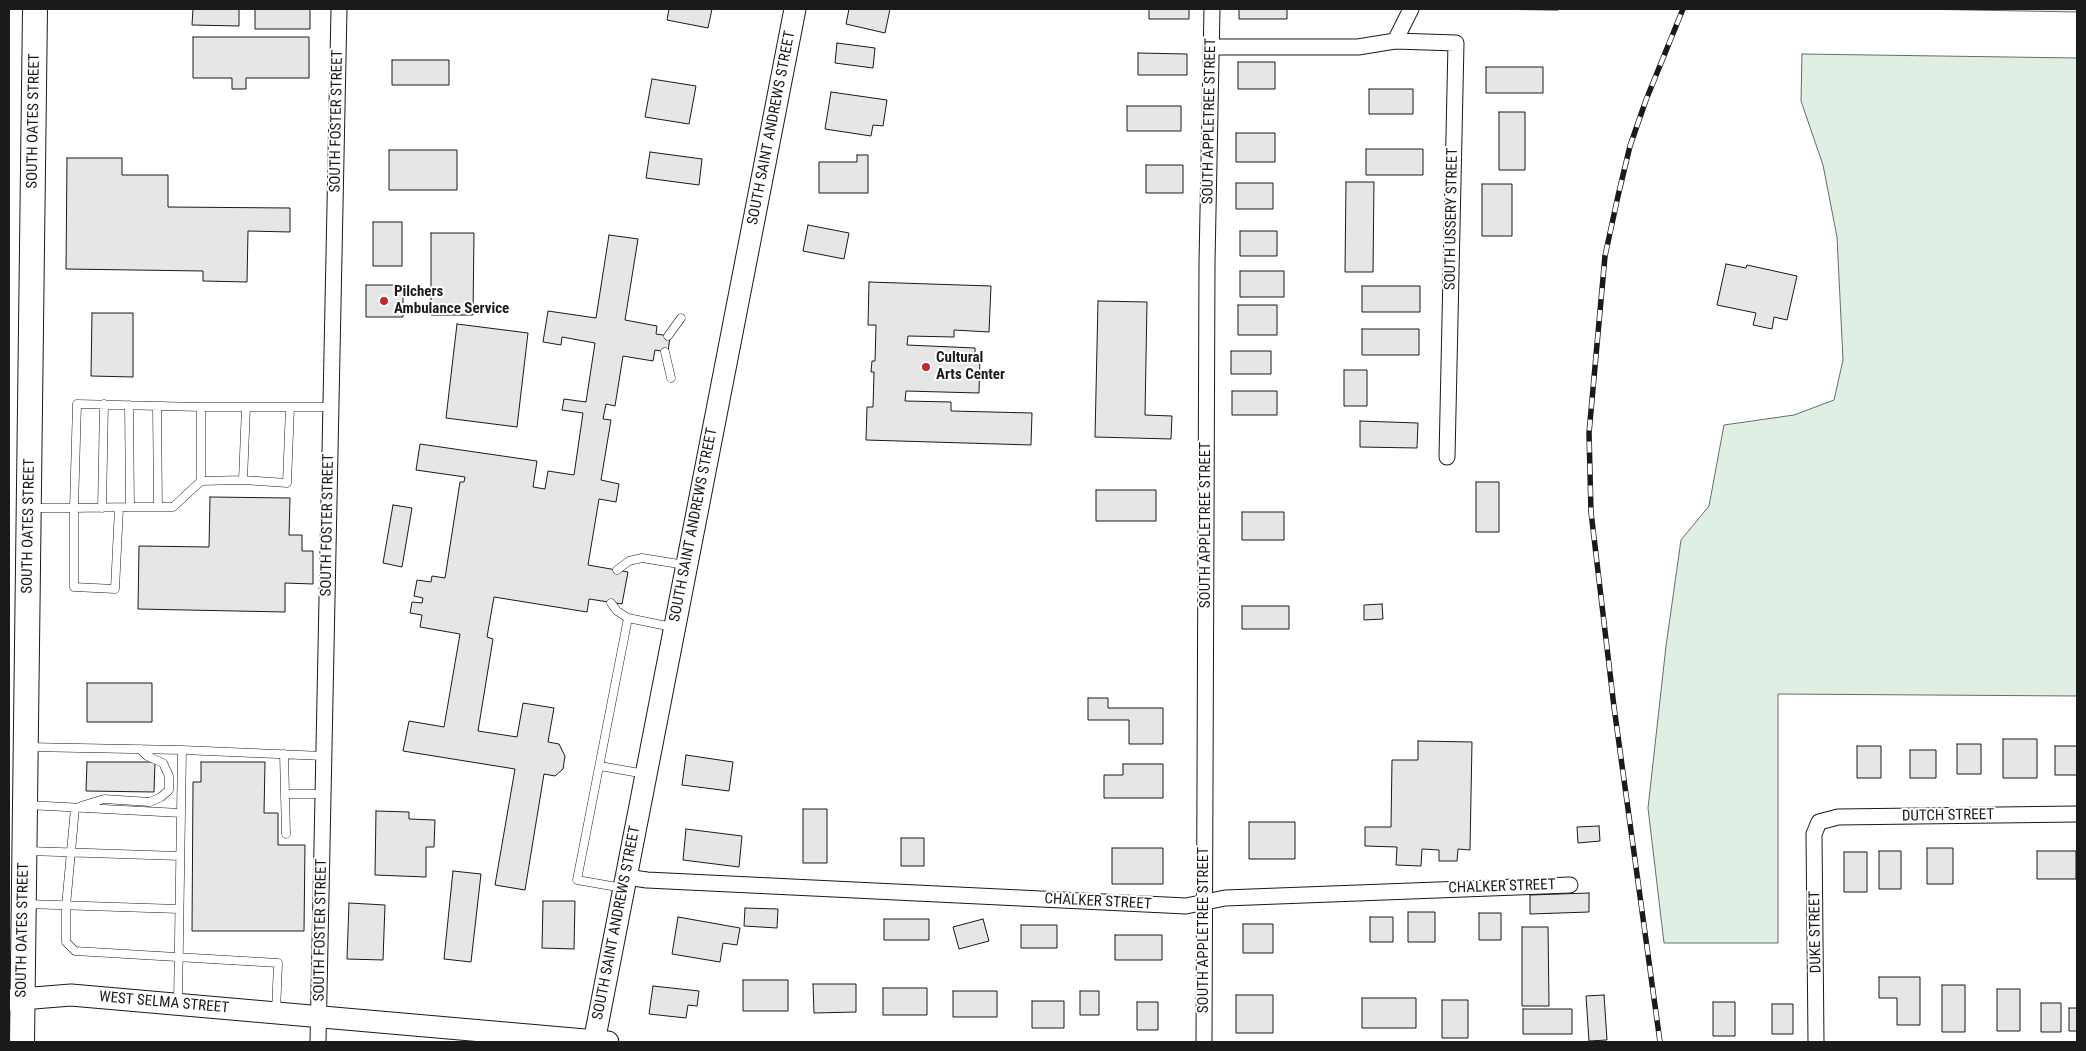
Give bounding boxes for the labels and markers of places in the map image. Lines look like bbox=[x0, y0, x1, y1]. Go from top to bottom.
place label: Pilchers Ambulance Service bbox=[394, 283, 509, 318]
marker: Pilchers Ambulance Service bbox=[378, 295, 390, 307]
place label: Cultural Arts Center bbox=[936, 349, 1005, 384]
marker: Cultural Arts Center bbox=[920, 361, 932, 373]

